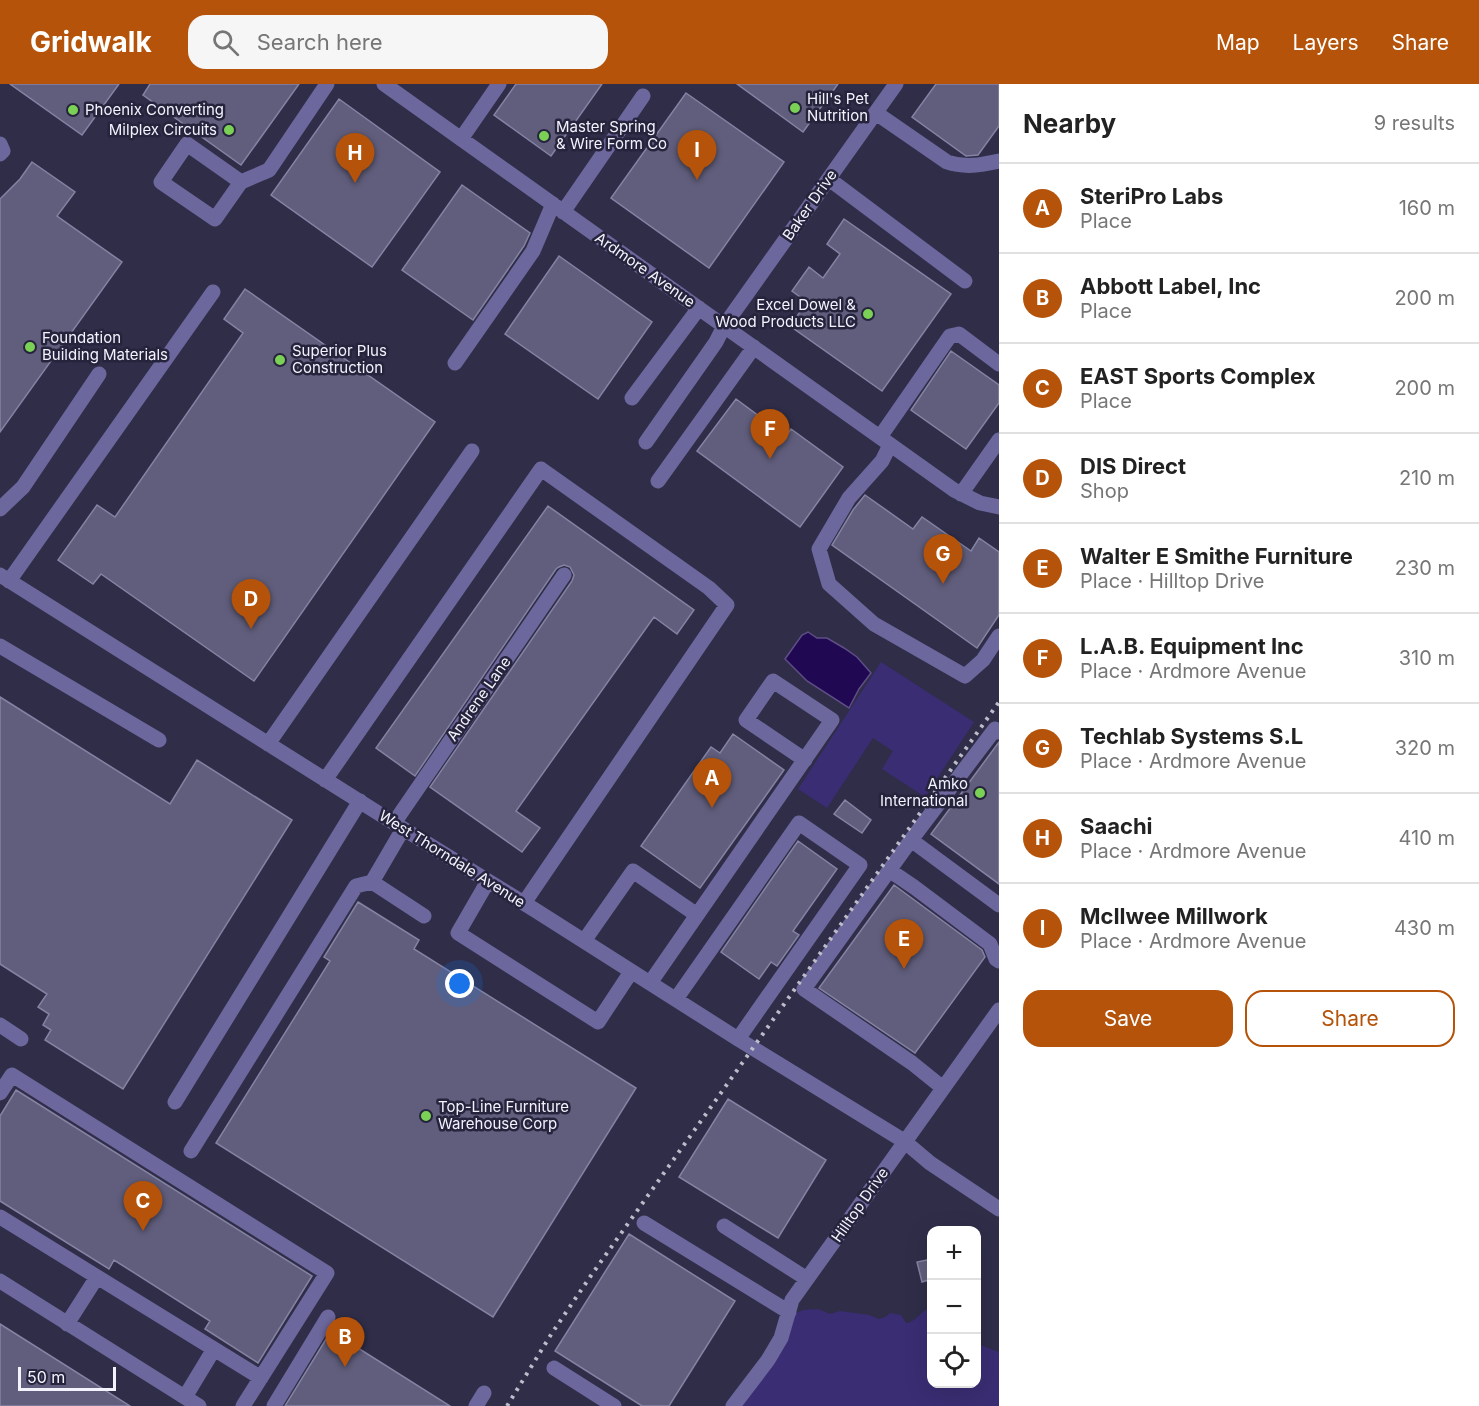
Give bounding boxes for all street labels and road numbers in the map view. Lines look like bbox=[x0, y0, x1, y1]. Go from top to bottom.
street label: Baker Drive bbox=[778, 166, 841, 244]
street label: Ardmore Avenue bbox=[591, 228, 699, 311]
street label: Andrene Lane bbox=[442, 653, 515, 745]
street label: West Thorndale Avenue bbox=[376, 806, 529, 911]
street label: Hilltop Drive bbox=[827, 1164, 892, 1246]

